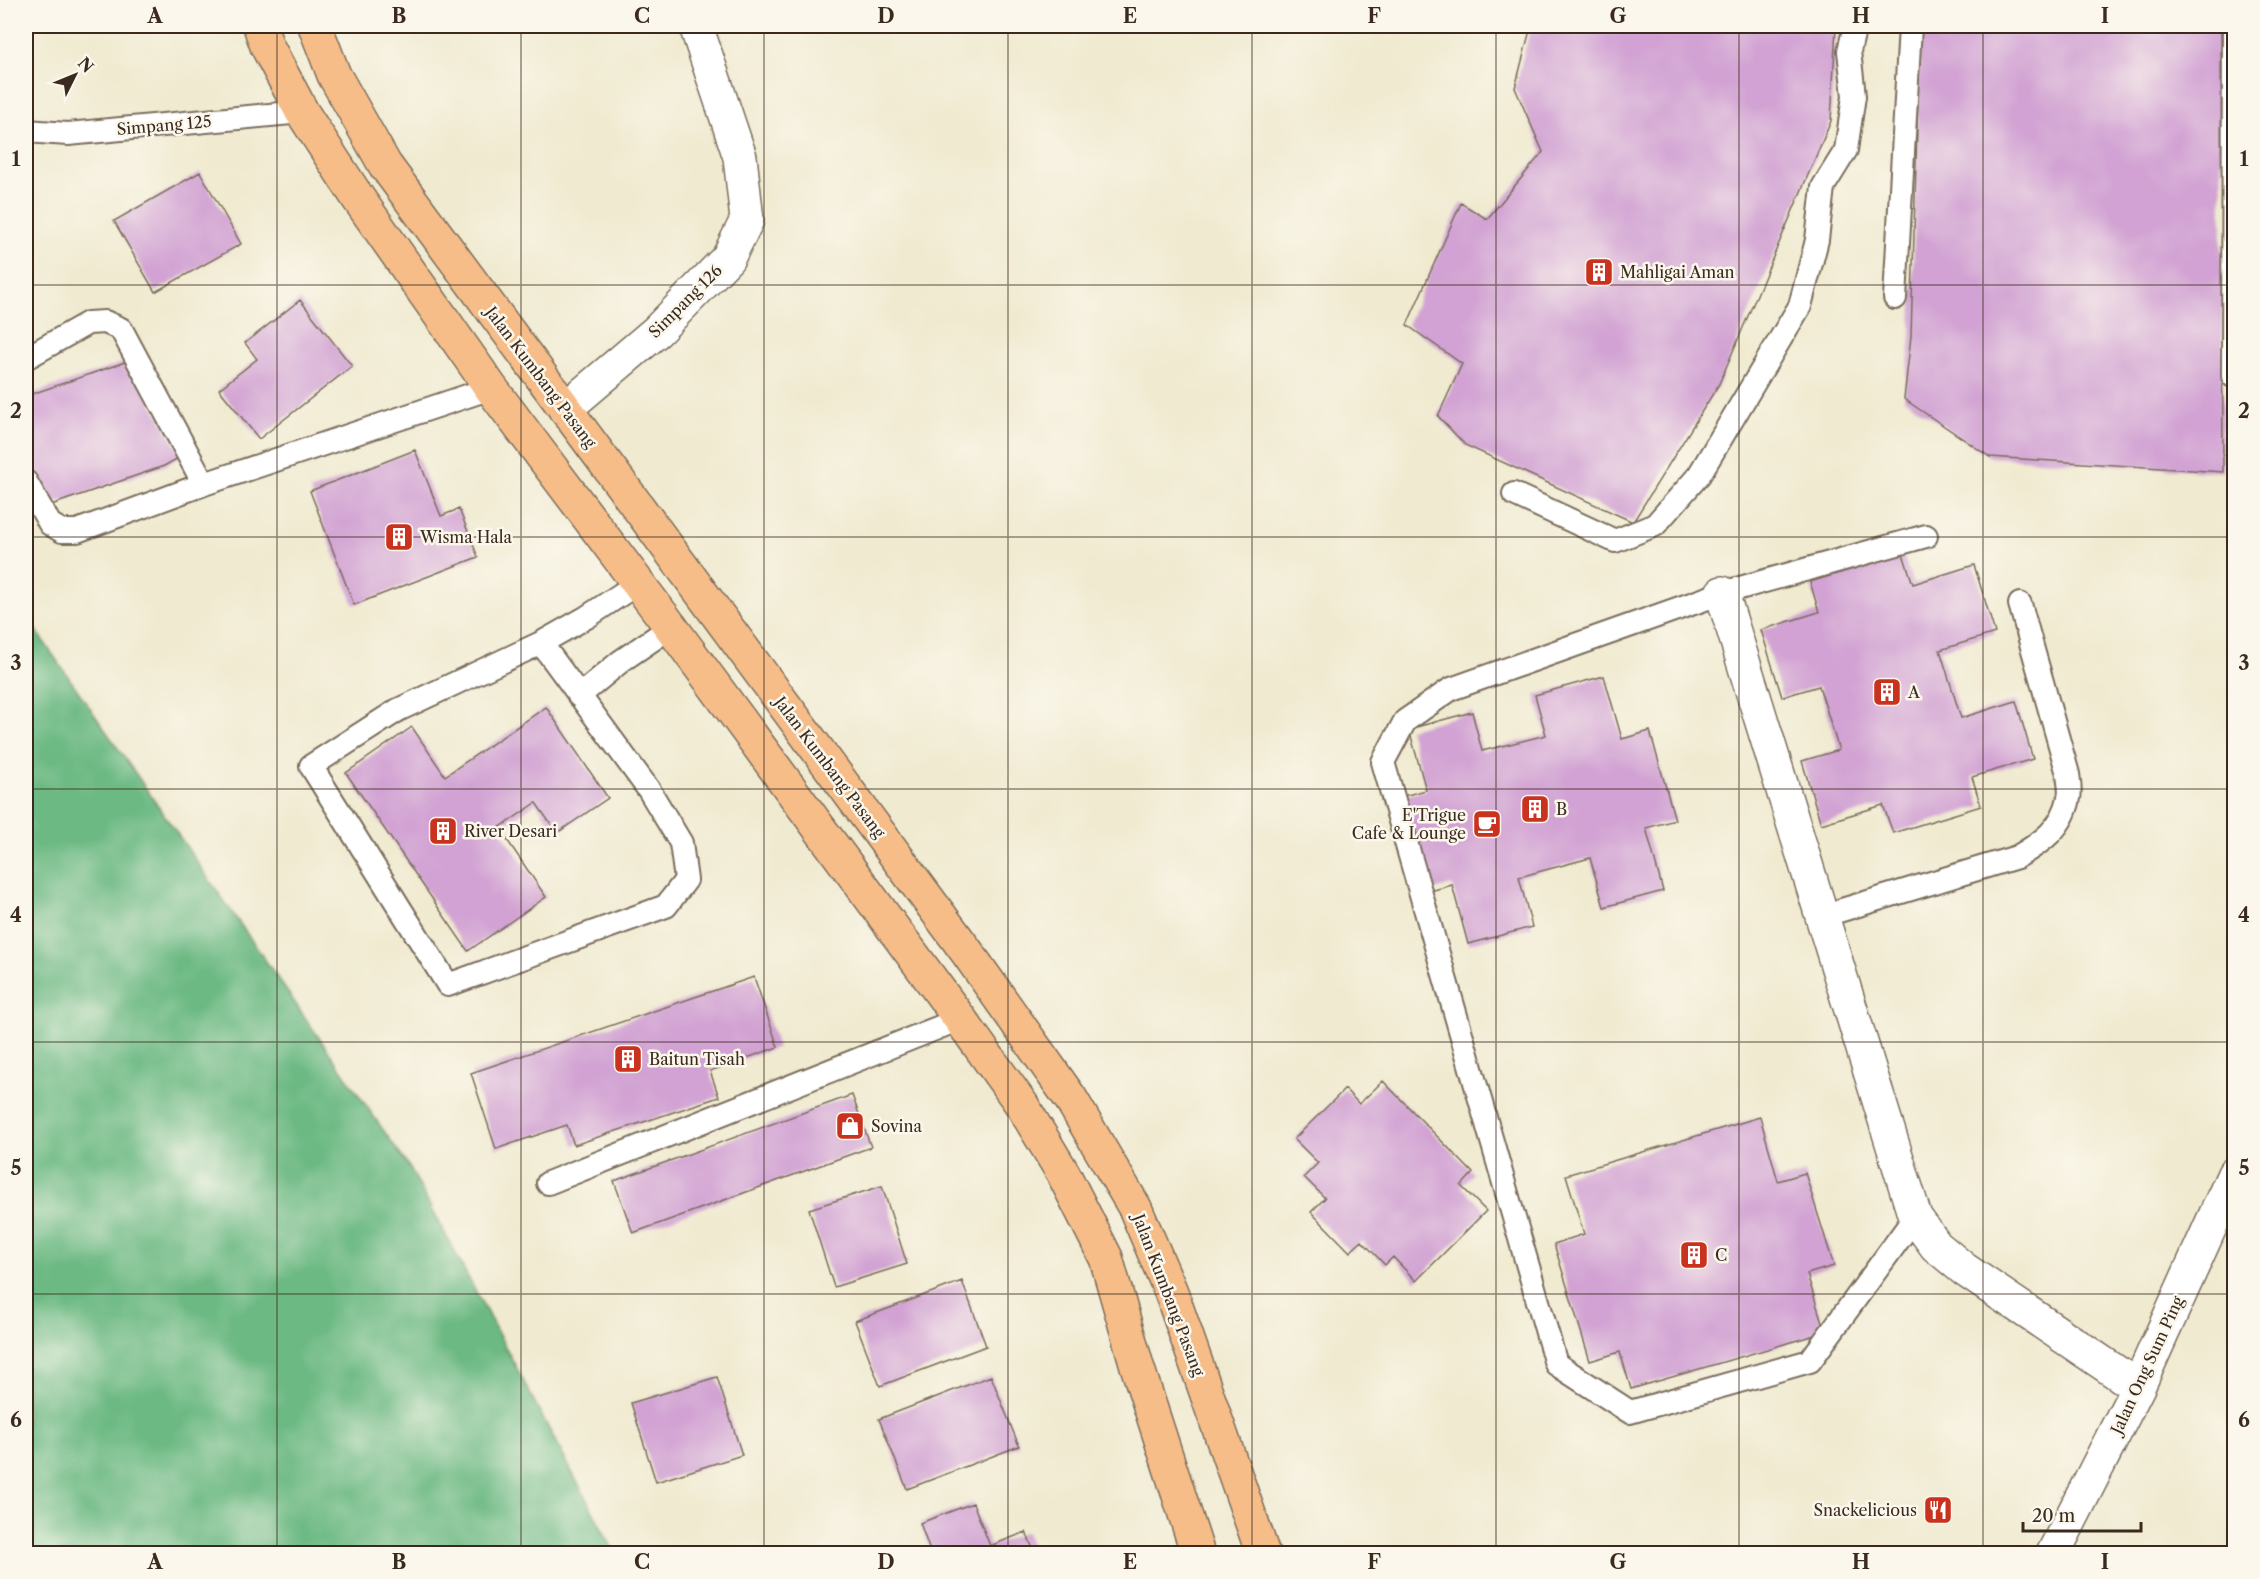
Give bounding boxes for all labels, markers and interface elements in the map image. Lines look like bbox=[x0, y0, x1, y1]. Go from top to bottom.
text: A bbox=[146, 4, 163, 28]
text: B bbox=[392, 4, 407, 28]
text: C bbox=[634, 4, 650, 28]
text: D bbox=[877, 4, 895, 28]
text: E bbox=[1123, 4, 1137, 28]
text: F bbox=[1367, 4, 1381, 28]
text: G bbox=[1610, 4, 1627, 28]
text: H bbox=[1852, 4, 1870, 28]
text: I bbox=[2101, 4, 2109, 28]
north arrow bbox=[45, 45, 105, 105]
text: N bbox=[74, 53, 98, 77]
street label: Simpang 125 bbox=[116, 111, 212, 139]
text: 1 bbox=[12, 147, 21, 171]
text: 1 bbox=[2240, 147, 2249, 171]
building icon: Mahligai Aman bbox=[1583, 256, 1615, 288]
street label: Simpang 126 bbox=[644, 260, 726, 342]
place label: Mahligai Aman bbox=[1620, 262, 1735, 282]
street label: Jalan Kumbang Pasang bbox=[479, 300, 601, 452]
text: 2 bbox=[10, 399, 22, 423]
text: 2 bbox=[2238, 399, 2250, 423]
building icon: Wisma Hala bbox=[383, 521, 415, 553]
place label: Wisma Hala bbox=[419, 527, 513, 547]
text: 3 bbox=[10, 651, 22, 675]
text: 3 bbox=[2238, 651, 2250, 675]
building icon: A bbox=[1871, 676, 1903, 708]
place label: A bbox=[1907, 682, 1921, 702]
street label: Jalan Kumbang Pasang bbox=[768, 690, 890, 842]
building icon: B bbox=[1519, 793, 1551, 825]
place label: B bbox=[1556, 799, 1567, 819]
place label: E'Trigue Cafe & Lounge bbox=[1352, 805, 1466, 843]
cafe icon: E'Trigue Cafe & Lounge bbox=[1471, 808, 1503, 840]
building icon: River Desari bbox=[427, 815, 459, 847]
place label: River Desari bbox=[464, 821, 557, 841]
text: 4 bbox=[10, 903, 22, 927]
text: 4 bbox=[2238, 903, 2250, 927]
building icon: Baitun Tisah bbox=[612, 1043, 644, 1075]
place label: Baitun Tisah bbox=[649, 1049, 745, 1069]
shop icon: Sovina bbox=[834, 1110, 866, 1142]
place label: Sovina bbox=[871, 1116, 922, 1136]
text: 5 bbox=[10, 1156, 22, 1180]
text: 5 bbox=[2238, 1156, 2250, 1180]
street label: Jalan Kumbang Pasang bbox=[1128, 1208, 1209, 1379]
building icon: C bbox=[1678, 1239, 1710, 1271]
place label: C bbox=[1715, 1245, 1727, 1265]
street label: Jalan Ong Sum Ping bbox=[2105, 1292, 2188, 1440]
text: 6 bbox=[10, 1408, 22, 1432]
text: 6 bbox=[2238, 1408, 2250, 1432]
restaurant icon: Snackelicious bbox=[1922, 1494, 1954, 1526]
scale bar bbox=[2023, 1495, 2142, 1533]
place label: Snackelicious bbox=[1813, 1500, 1917, 1520]
text: 20 m bbox=[2032, 1505, 2076, 1527]
text: A bbox=[146, 1550, 163, 1574]
text: B bbox=[392, 1550, 407, 1574]
text: C bbox=[634, 1550, 650, 1574]
text: D bbox=[877, 1550, 895, 1574]
text: E bbox=[1123, 1550, 1137, 1574]
text: F bbox=[1367, 1550, 1381, 1574]
text: G bbox=[1610, 1550, 1627, 1574]
text: H bbox=[1852, 1550, 1870, 1574]
text: I bbox=[2101, 1550, 2109, 1574]

